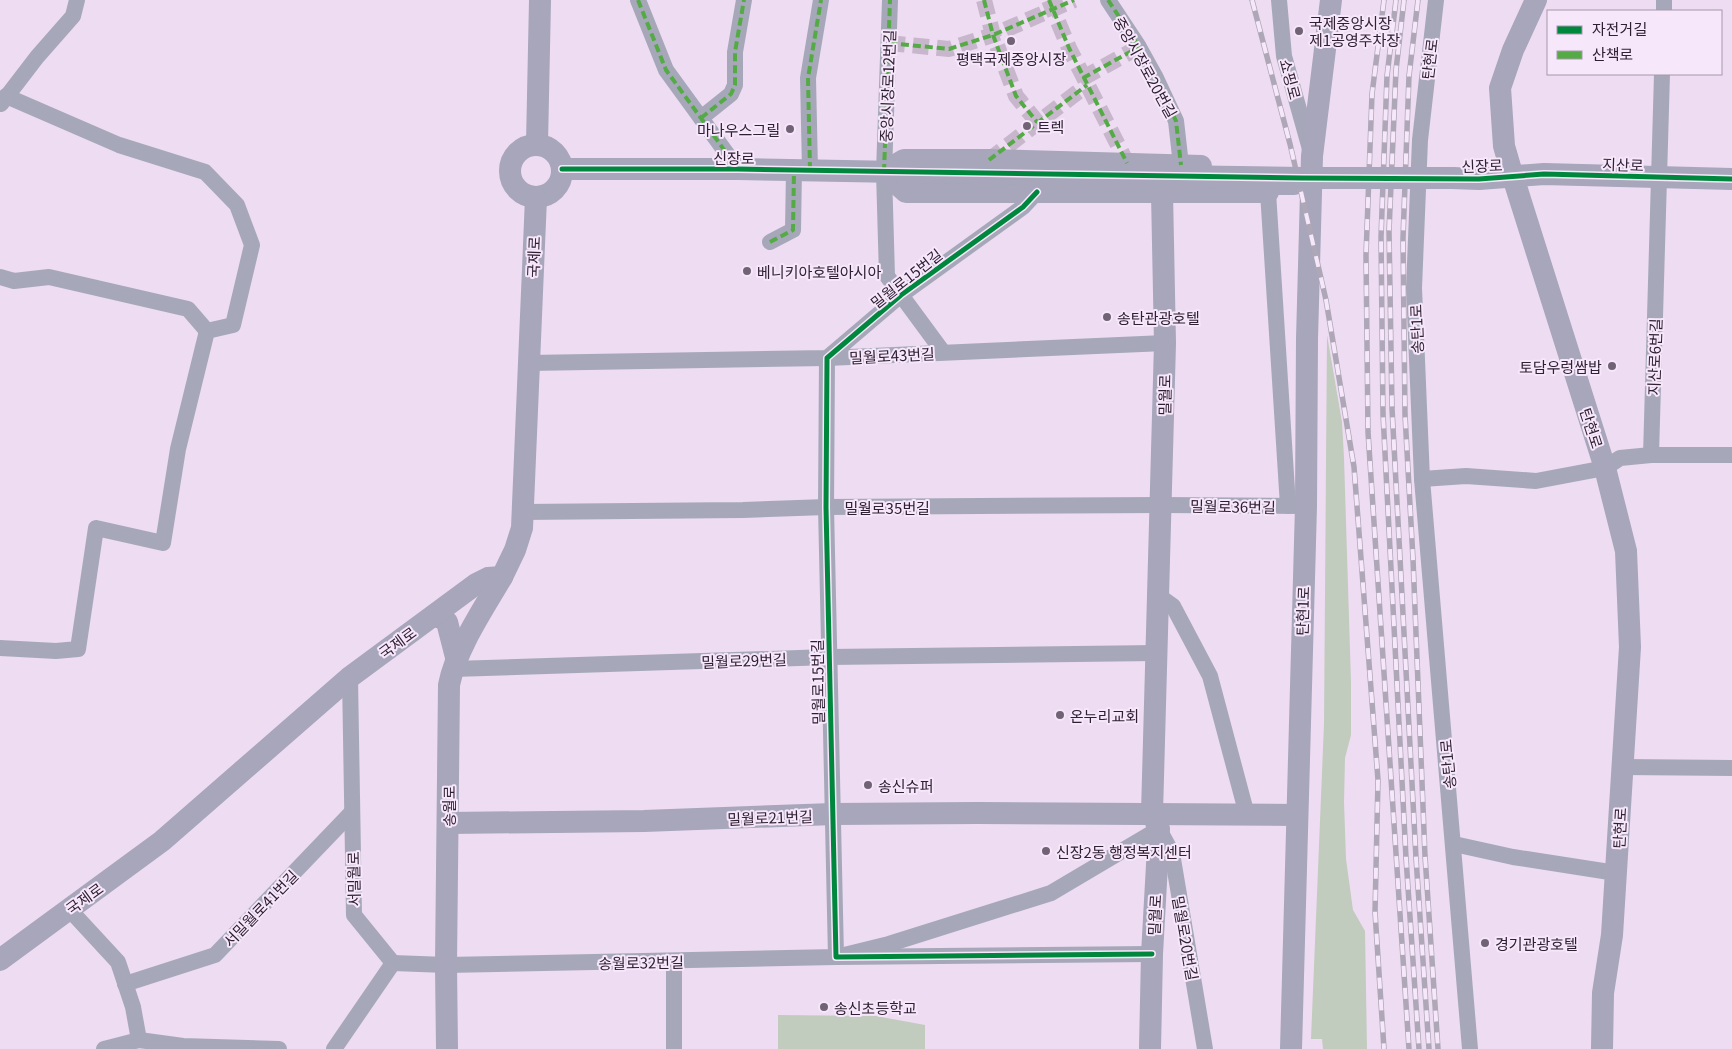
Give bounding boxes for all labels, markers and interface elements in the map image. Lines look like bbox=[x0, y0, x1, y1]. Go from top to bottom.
legend bbox=[1547, 10, 1722, 75]
street label: 중앙시장로20번길 bbox=[1109, 12, 1183, 122]
place label: 국제중앙시장 제1공영주차장 bbox=[1309, 12, 1400, 50]
text: 자전거길 bbox=[1592, 18, 1647, 39]
marker: 국제중앙시장 제1공영주차장 bbox=[1293, 25, 1305, 37]
street label: 중앙시장로12번길 bbox=[875, 29, 899, 143]
marker: 평택국제중앙시장 bbox=[1005, 35, 1017, 47]
street label: 탄현로 bbox=[1416, 37, 1442, 81]
text: 산책로 bbox=[1592, 43, 1633, 64]
place label: 평택국제중앙시장 bbox=[956, 48, 1066, 69]
street label: 쇼핑로 bbox=[1275, 56, 1307, 102]
place label: 트렉 bbox=[1037, 116, 1065, 137]
place label: 마나우스그릴 bbox=[697, 119, 780, 140]
marker: 트렉 bbox=[1021, 120, 1033, 132]
marker: 마나우스그릴 bbox=[784, 123, 796, 135]
street label: 신장로 bbox=[713, 147, 755, 168]
street label: 지산로 bbox=[1602, 153, 1644, 175]
street label: 신장로 bbox=[1461, 154, 1503, 176]
street label: 국제로 bbox=[522, 236, 544, 278]
street label: 밀월로15번길 bbox=[866, 243, 946, 313]
place label: 베니키아호텔아시아 bbox=[757, 261, 881, 282]
marker: 베니키아호텔아시아 bbox=[741, 265, 753, 277]
street label: 송탄1로 bbox=[1405, 304, 1427, 354]
place label: 송탄관광호텔 bbox=[1117, 307, 1200, 328]
marker: 송탄관광호텔 bbox=[1101, 311, 1113, 323]
street label: 지산로6번길 bbox=[1642, 318, 1666, 396]
street label: 밀월로43번길 bbox=[849, 342, 935, 368]
place label: 토담우렁쌈밥 bbox=[1519, 356, 1602, 377]
marker: 토담우렁쌈밥 bbox=[1606, 360, 1618, 372]
street label: 밀월로 bbox=[1153, 374, 1175, 416]
street label: 탄현로 bbox=[1576, 405, 1608, 451]
street label: 밀월로36번길 bbox=[1190, 495, 1276, 517]
street label: 밀월로35번길 bbox=[844, 497, 930, 518]
street label: 탄현1로 bbox=[1291, 586, 1313, 636]
street label: 국제로 bbox=[374, 621, 420, 663]
street label: 밀월로15번길 bbox=[806, 639, 828, 725]
street label: 밀월로29번길 bbox=[701, 648, 787, 672]
place label: 온누리교회 bbox=[1070, 705, 1139, 726]
marker: 온누리교회 bbox=[1054, 709, 1066, 721]
street label: 송탄1로 bbox=[1434, 738, 1460, 790]
place label: 송신슈퍼 bbox=[878, 775, 933, 796]
marker: 송신슈퍼 bbox=[862, 779, 874, 791]
street label: 송월로 bbox=[438, 785, 459, 827]
street label: 밀월로21번길 bbox=[727, 805, 813, 829]
street label: 탄현로 bbox=[1607, 807, 1631, 849]
place label: 신장2동 행정복지센터 bbox=[1056, 841, 1192, 862]
marker: 신장2동 행정복지센터 bbox=[1040, 845, 1052, 857]
street label: 서밀월로 bbox=[342, 851, 364, 907]
street label: 서밀월로41번길 bbox=[218, 865, 302, 951]
street label: 국제로 bbox=[61, 877, 107, 919]
street label: 밀월로 bbox=[1142, 894, 1166, 936]
street label: 밀월로20번길 bbox=[1168, 894, 1204, 982]
place label: 경기관광호텔 bbox=[1495, 933, 1578, 954]
marker: 경기관광호텔 bbox=[1479, 937, 1491, 949]
street label: 송월로32번길 bbox=[598, 951, 684, 973]
place label: 송신초등학교 bbox=[834, 997, 917, 1018]
marker: 송신초등학교 bbox=[818, 1001, 830, 1013]

